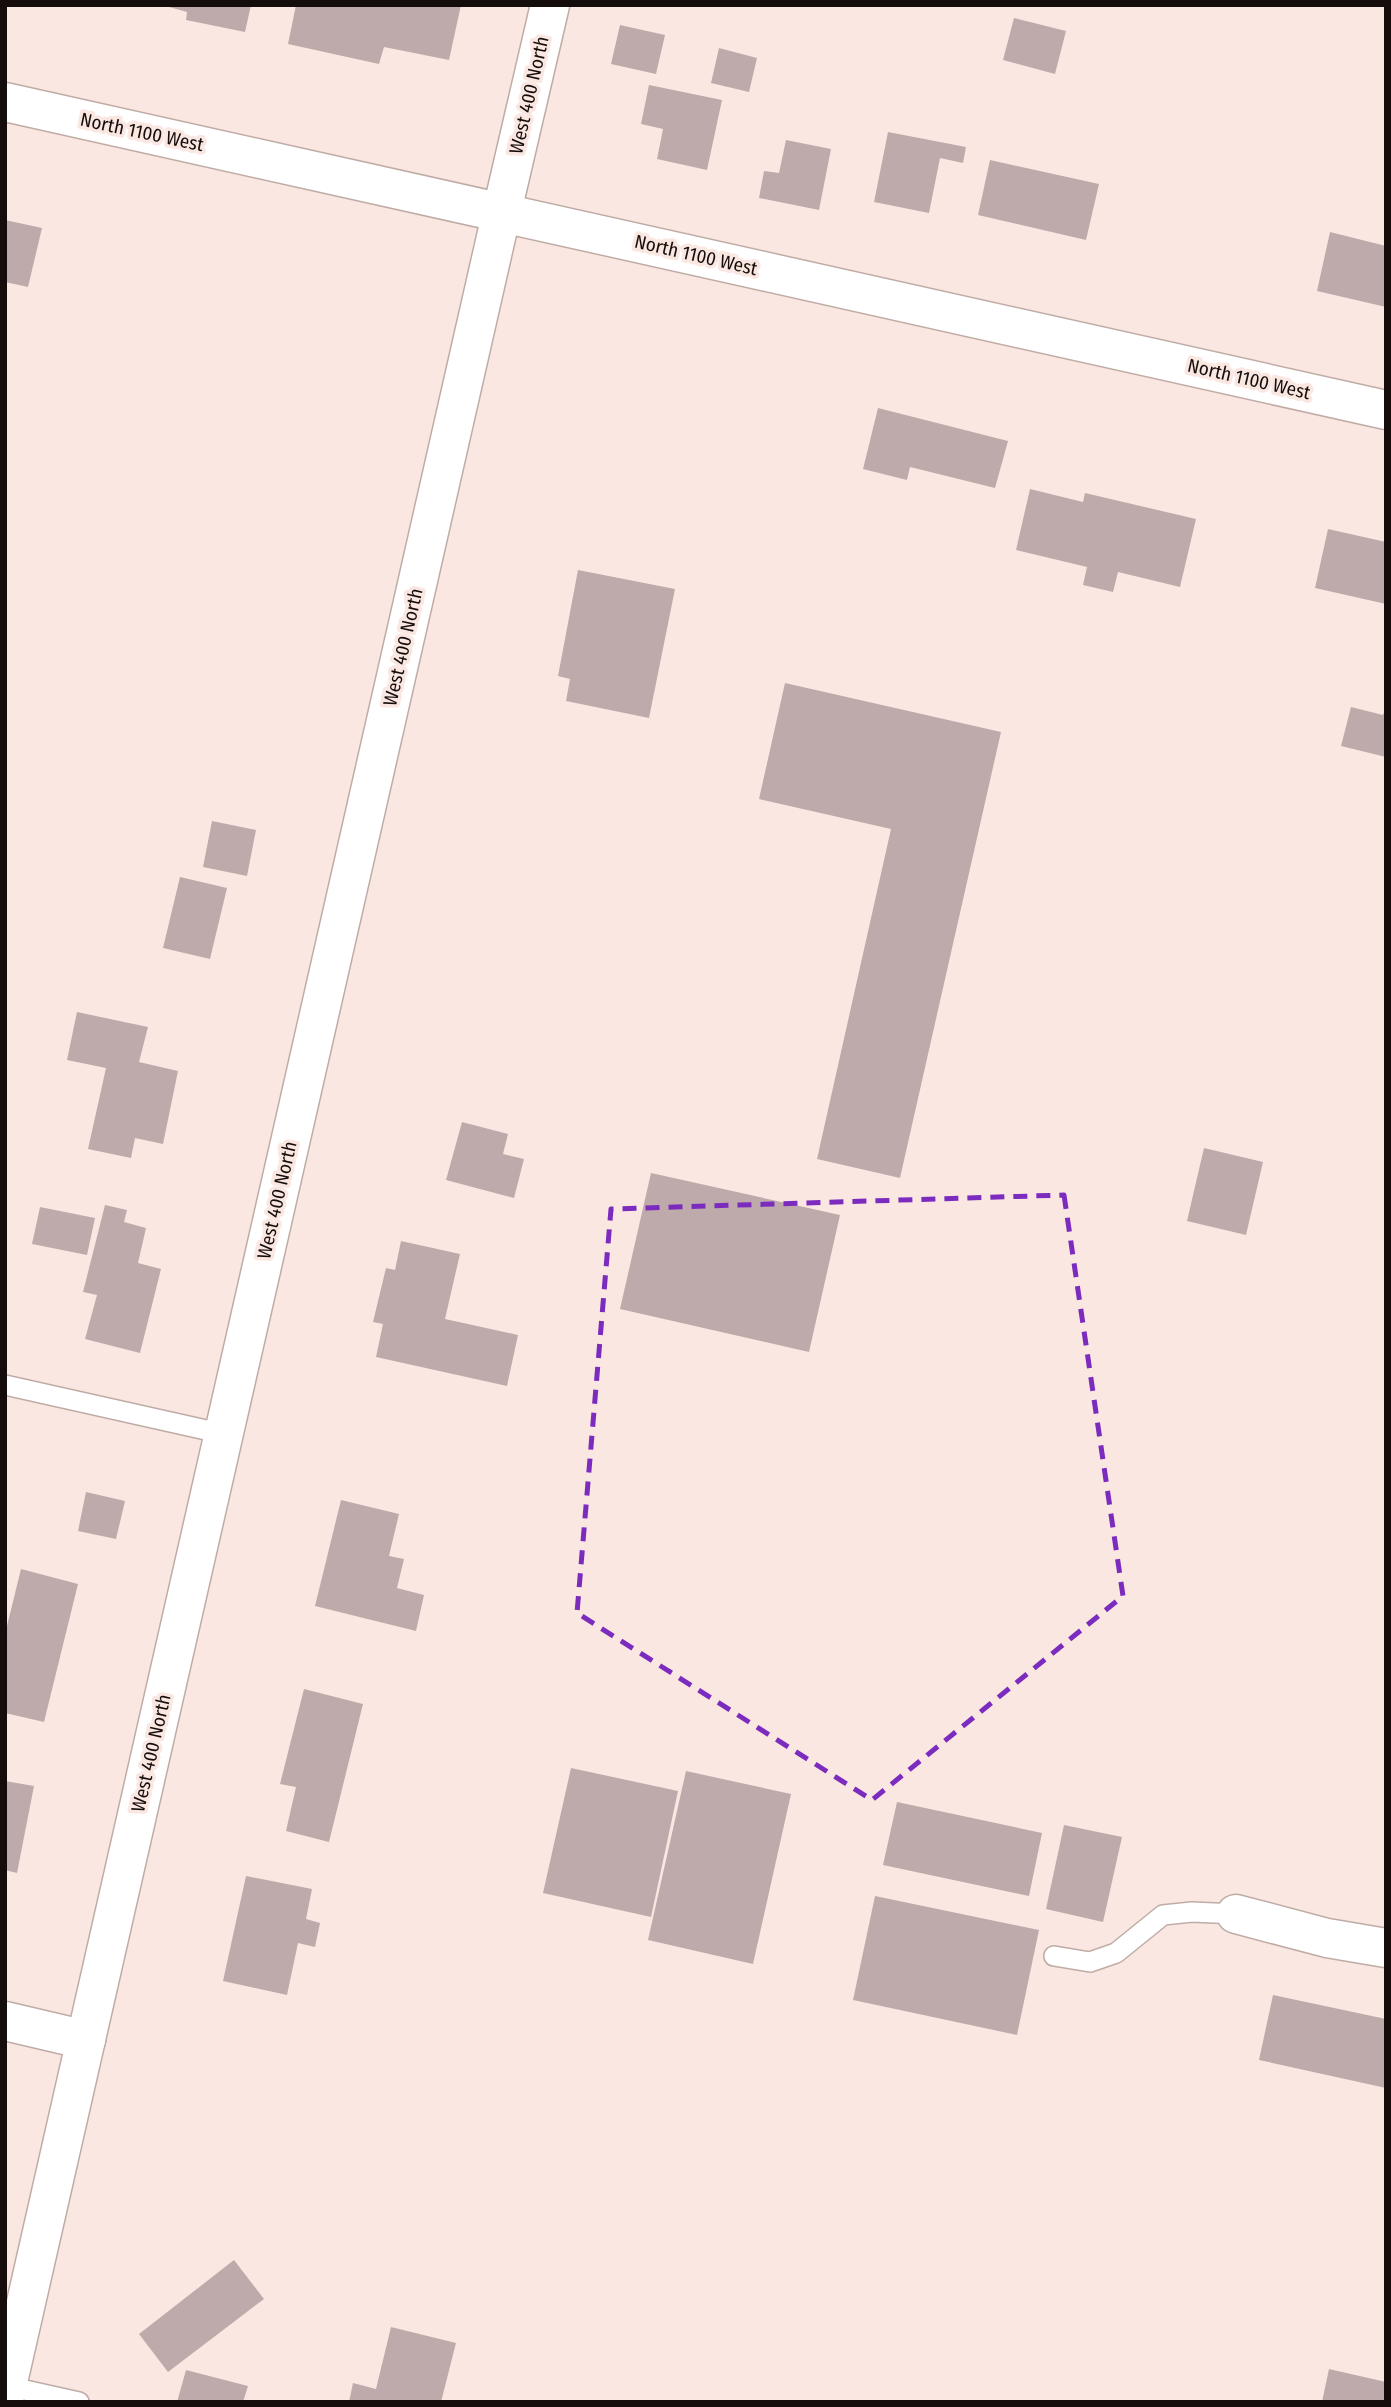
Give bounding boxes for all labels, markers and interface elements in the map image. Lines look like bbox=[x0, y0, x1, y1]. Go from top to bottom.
street label: West 400 North bbox=[504, 34, 554, 156]
street label: North 1100 West bbox=[78, 108, 206, 156]
street label: North 1100 West bbox=[632, 230, 760, 280]
street label: North 1100 West bbox=[1185, 354, 1313, 404]
street label: West 400 North bbox=[378, 586, 428, 708]
street label: West 400 North bbox=[252, 1139, 302, 1261]
street label: West 400 North bbox=[126, 1692, 176, 1814]

